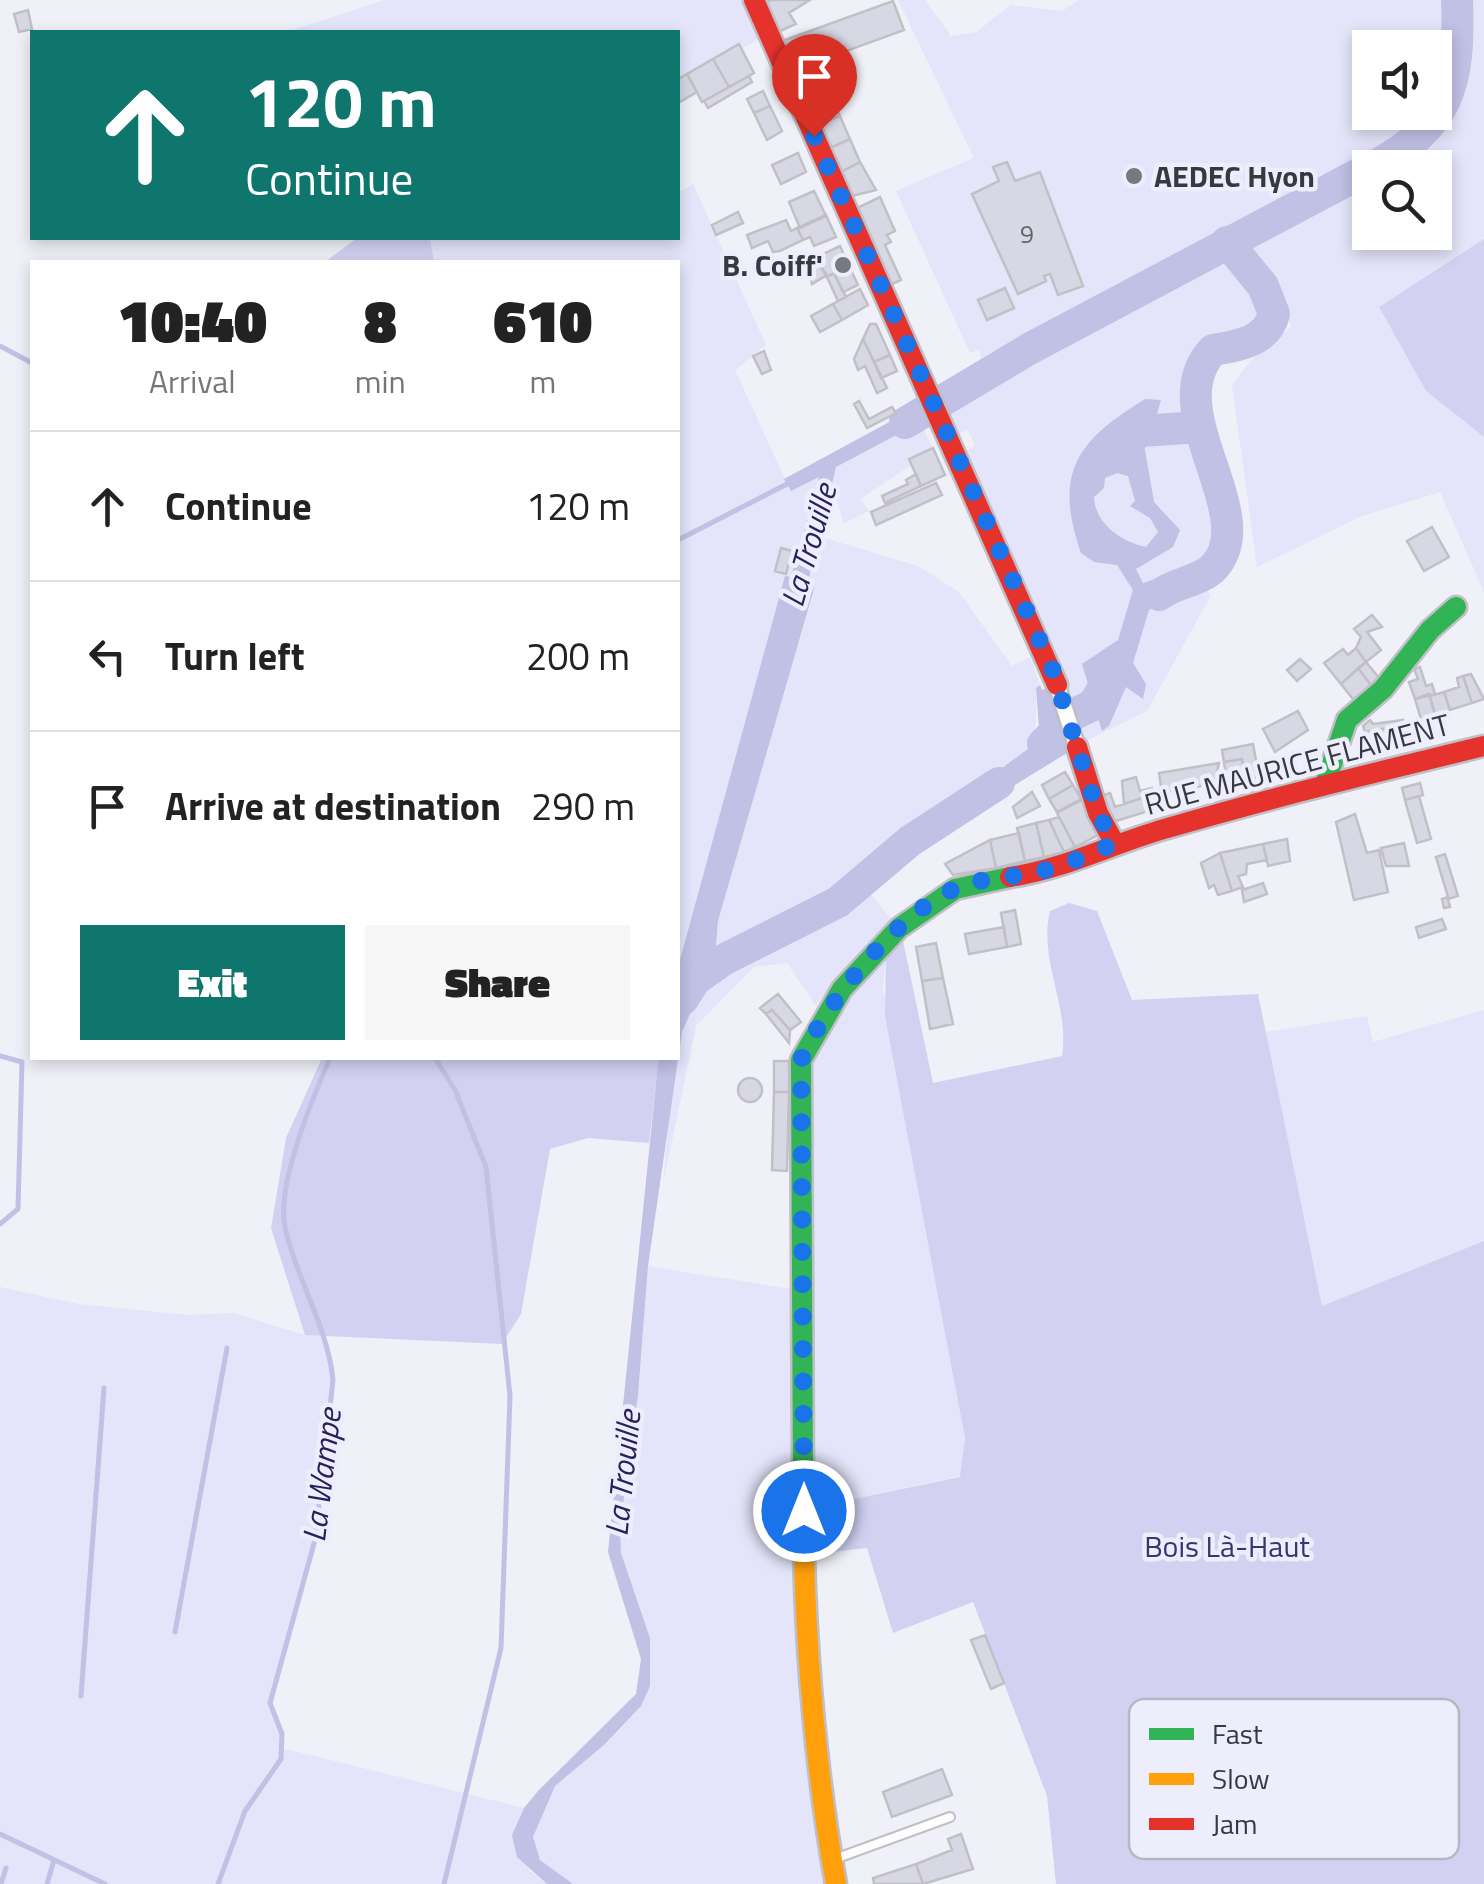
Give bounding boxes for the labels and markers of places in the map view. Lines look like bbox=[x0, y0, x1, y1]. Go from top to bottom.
pin bbox=[772, 34, 857, 137]
place label: AEDEC Hyon bbox=[1154, 153, 1315, 199]
marker: AEDEC Hyon bbox=[1123, 165, 1145, 187]
place label: B. Coiff' bbox=[722, 242, 823, 288]
marker: B. Coiff' bbox=[832, 254, 854, 276]

